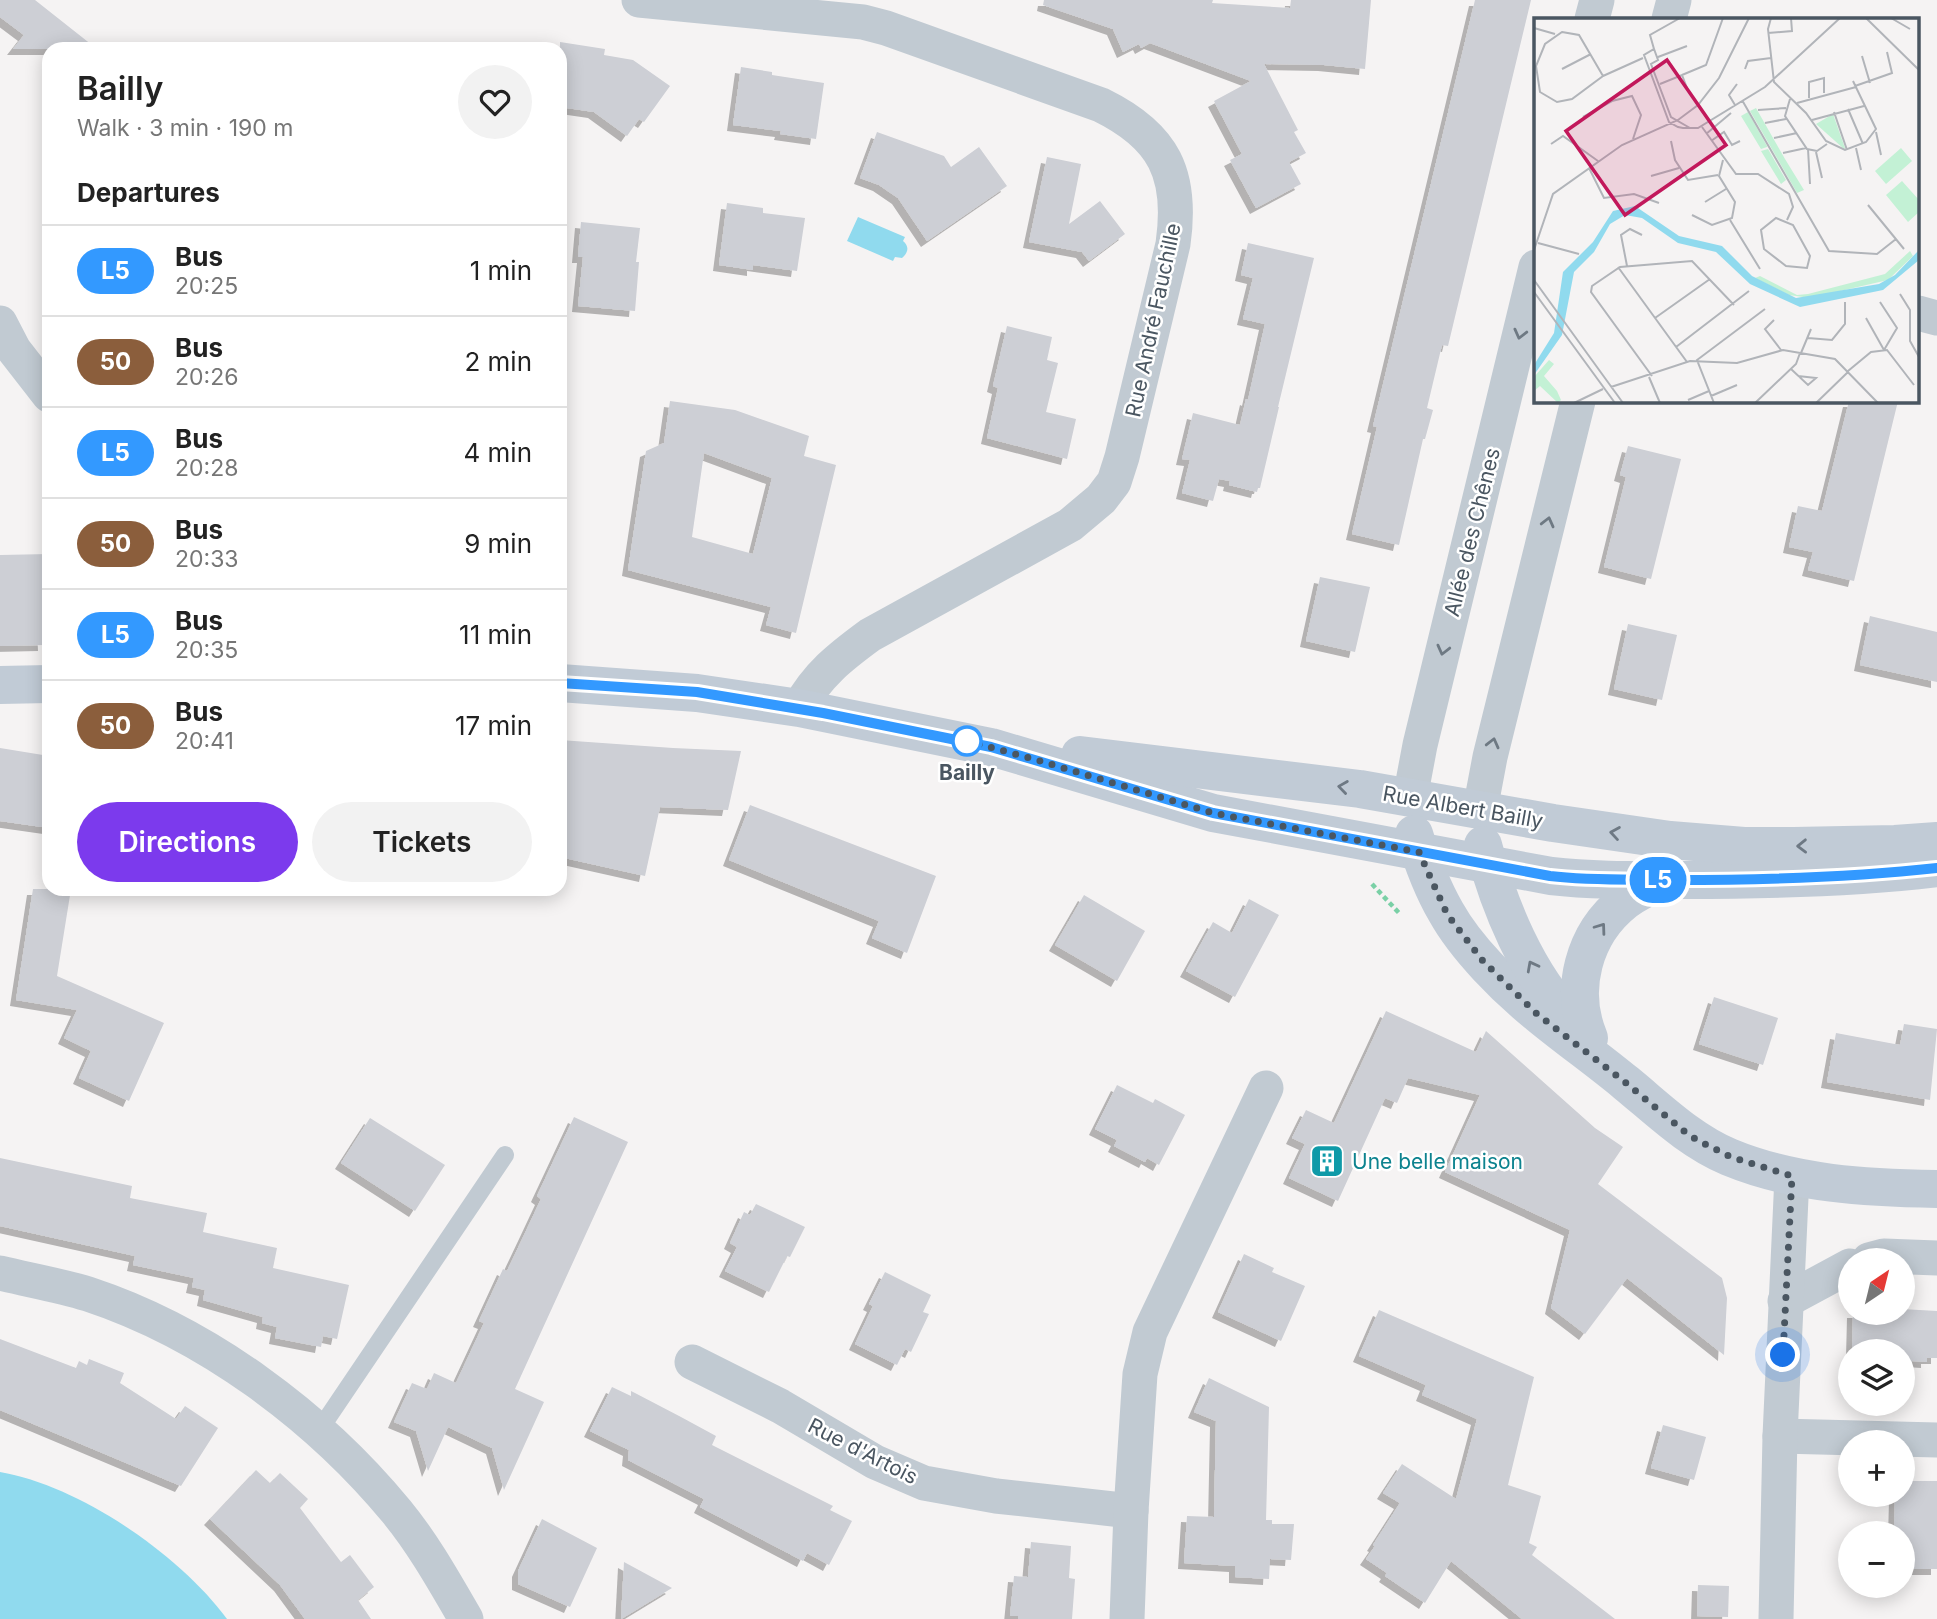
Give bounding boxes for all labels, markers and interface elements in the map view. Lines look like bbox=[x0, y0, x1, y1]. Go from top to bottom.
inset map bbox=[1534, 18, 1920, 402]
button: heart bbox=[458, 65, 532, 139]
text: Bailly bbox=[77, 68, 163, 108]
text: Walk · 3 min · 190 m bbox=[77, 114, 293, 142]
text: Departures bbox=[77, 177, 220, 208]
street label: Rue André Fauchille bbox=[1120, 221, 1186, 419]
text: Bus bbox=[175, 241, 223, 272]
text: 1 min bbox=[470, 255, 532, 286]
text: L5 bbox=[101, 256, 130, 285]
text: 20:25 bbox=[175, 272, 238, 300]
one-way arrow bbox=[1514, 327, 1528, 339]
text: Bus bbox=[175, 332, 223, 363]
text: 2 min bbox=[464, 346, 532, 377]
text: 50 bbox=[100, 347, 131, 376]
text: 20:26 bbox=[175, 363, 238, 391]
text: Bus bbox=[175, 423, 223, 454]
text: 4 min bbox=[463, 437, 532, 468]
text: L5 bbox=[101, 438, 130, 467]
street label: Allée des Chênes bbox=[1439, 445, 1505, 619]
text: 20:28 bbox=[175, 454, 238, 482]
text: Bus bbox=[175, 514, 223, 545]
one-way arrow bbox=[1540, 516, 1554, 528]
text: 9 min bbox=[464, 528, 532, 559]
text: 50 bbox=[100, 529, 131, 558]
text: 20:33 bbox=[175, 545, 239, 573]
text: Bus bbox=[175, 605, 223, 636]
text: 11 min bbox=[459, 619, 532, 650]
text: L5 bbox=[101, 620, 130, 649]
text: 20:35 bbox=[175, 636, 238, 664]
one-way arrow bbox=[1437, 644, 1451, 656]
text: Bus bbox=[175, 696, 223, 727]
text: 17 min bbox=[455, 710, 532, 741]
text: 50 bbox=[100, 711, 131, 740]
marker: Bailly bbox=[952, 726, 982, 756]
text: 20:41 bbox=[175, 727, 234, 755]
one-way arrow bbox=[1485, 737, 1500, 749]
place label: Bailly bbox=[939, 760, 995, 785]
one-way arrow bbox=[1337, 779, 1349, 794]
street label: Rue Albert Bailly bbox=[1381, 781, 1545, 833]
button: Directions bbox=[77, 802, 298, 882]
button: Tickets bbox=[312, 802, 532, 882]
one-way arrow bbox=[1609, 825, 1621, 840]
one-way arrow bbox=[1796, 838, 1807, 854]
line badge: L5 bbox=[1626, 857, 1690, 903]
text: L5 bbox=[1644, 865, 1672, 894]
one-way arrow bbox=[1593, 923, 1605, 936]
one-way arrow bbox=[1527, 961, 1540, 973]
building icon: Une belle maison bbox=[1308, 1142, 1346, 1180]
place label: Une belle maison bbox=[1352, 1149, 1523, 1174]
north arrow bbox=[1838, 1248, 1914, 1325]
map controls bbox=[1838, 1248, 1915, 1598]
your location bbox=[1765, 1337, 1800, 1372]
button: layers bbox=[1838, 1339, 1915, 1416]
street label: Rue d'Artois bbox=[804, 1413, 922, 1489]
button: + bbox=[1838, 1430, 1915, 1507]
button: − bbox=[1838, 1521, 1915, 1598]

